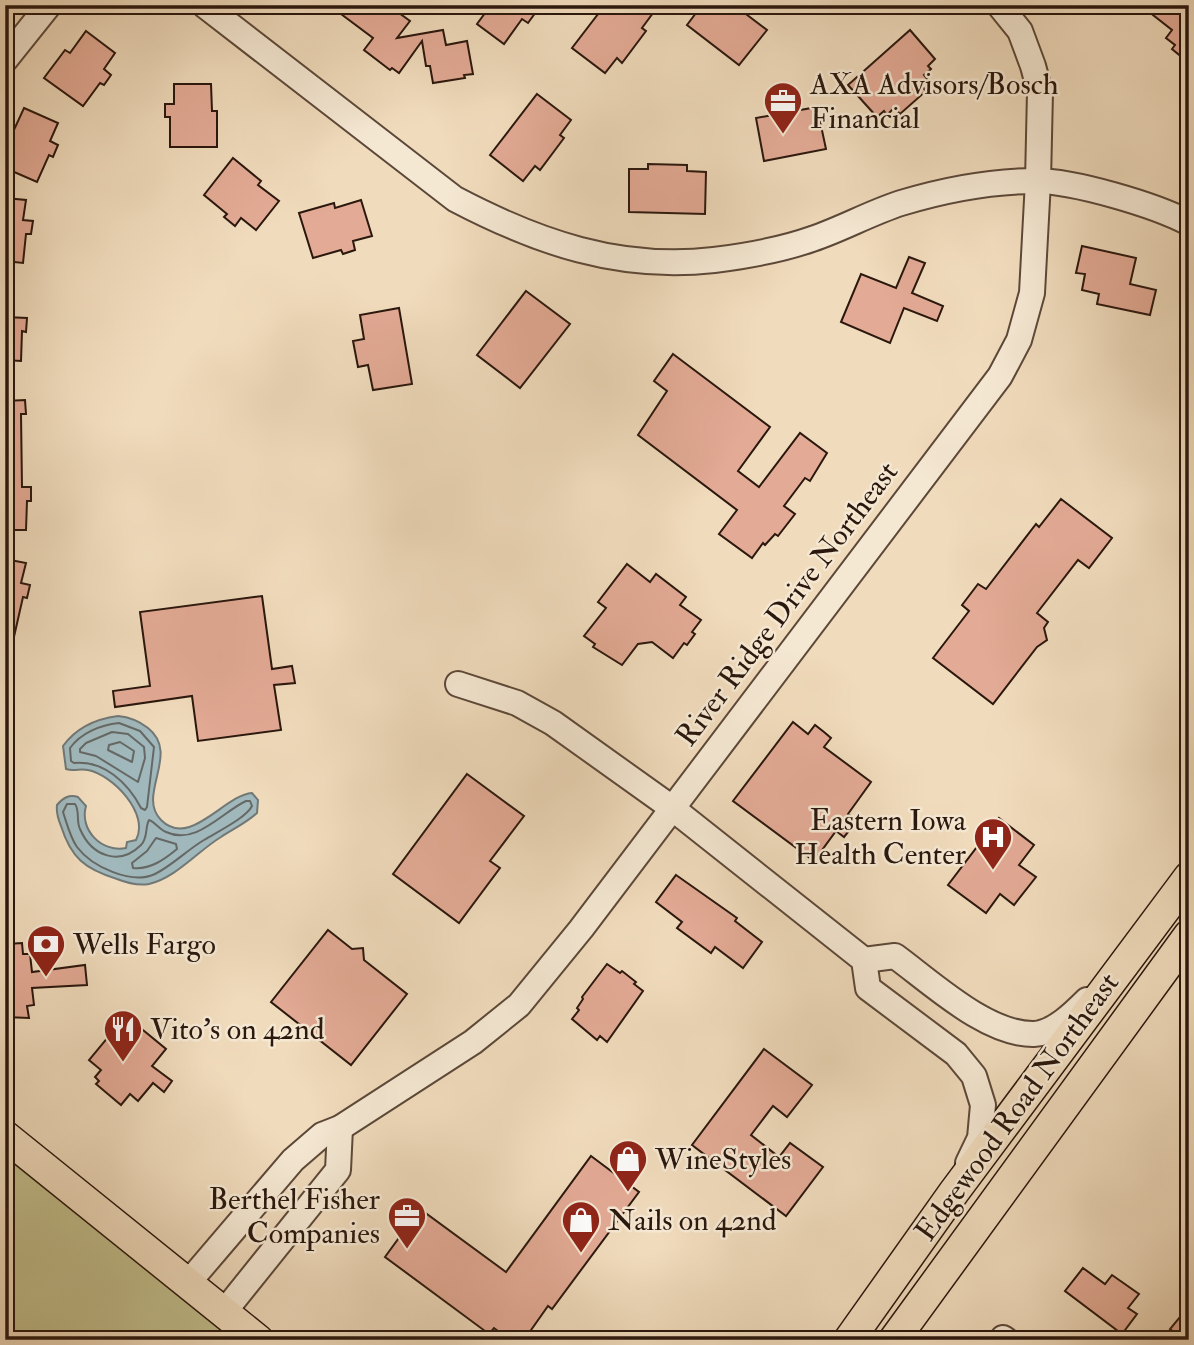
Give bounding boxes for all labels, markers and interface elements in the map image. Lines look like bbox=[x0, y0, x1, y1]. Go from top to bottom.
place label: AXA Advisors/Bosch Financial bbox=[809, 66, 1059, 137]
office icon: AXA Advisors/Bosch Financial bbox=[762, 80, 804, 135]
street label: River Ridge Drive Northeast bbox=[668, 454, 906, 754]
place label: Eastern Iowa Health Center bbox=[794, 802, 967, 873]
hospital icon: Eastern Iowa Health Center bbox=[972, 816, 1014, 871]
bank icon: Wells Fargo bbox=[25, 923, 67, 978]
place label: Wells Fargo bbox=[72, 926, 216, 963]
street label: Edgewood Road Northeast bbox=[907, 965, 1127, 1249]
restaurant icon: Vito's on 42nd bbox=[102, 1008, 144, 1063]
place label: Vito's on 42nd bbox=[150, 1011, 325, 1048]
shop icon: WineStyles bbox=[607, 1138, 649, 1193]
place label: WineStyles bbox=[654, 1141, 791, 1178]
place label: Berthel Fisher Companies bbox=[208, 1181, 380, 1252]
office icon: Berthel Fisher Companies bbox=[386, 1195, 428, 1250]
shop icon: Nails on 42nd bbox=[560, 1199, 602, 1254]
place label: Nails on 42nd bbox=[608, 1202, 777, 1239]

